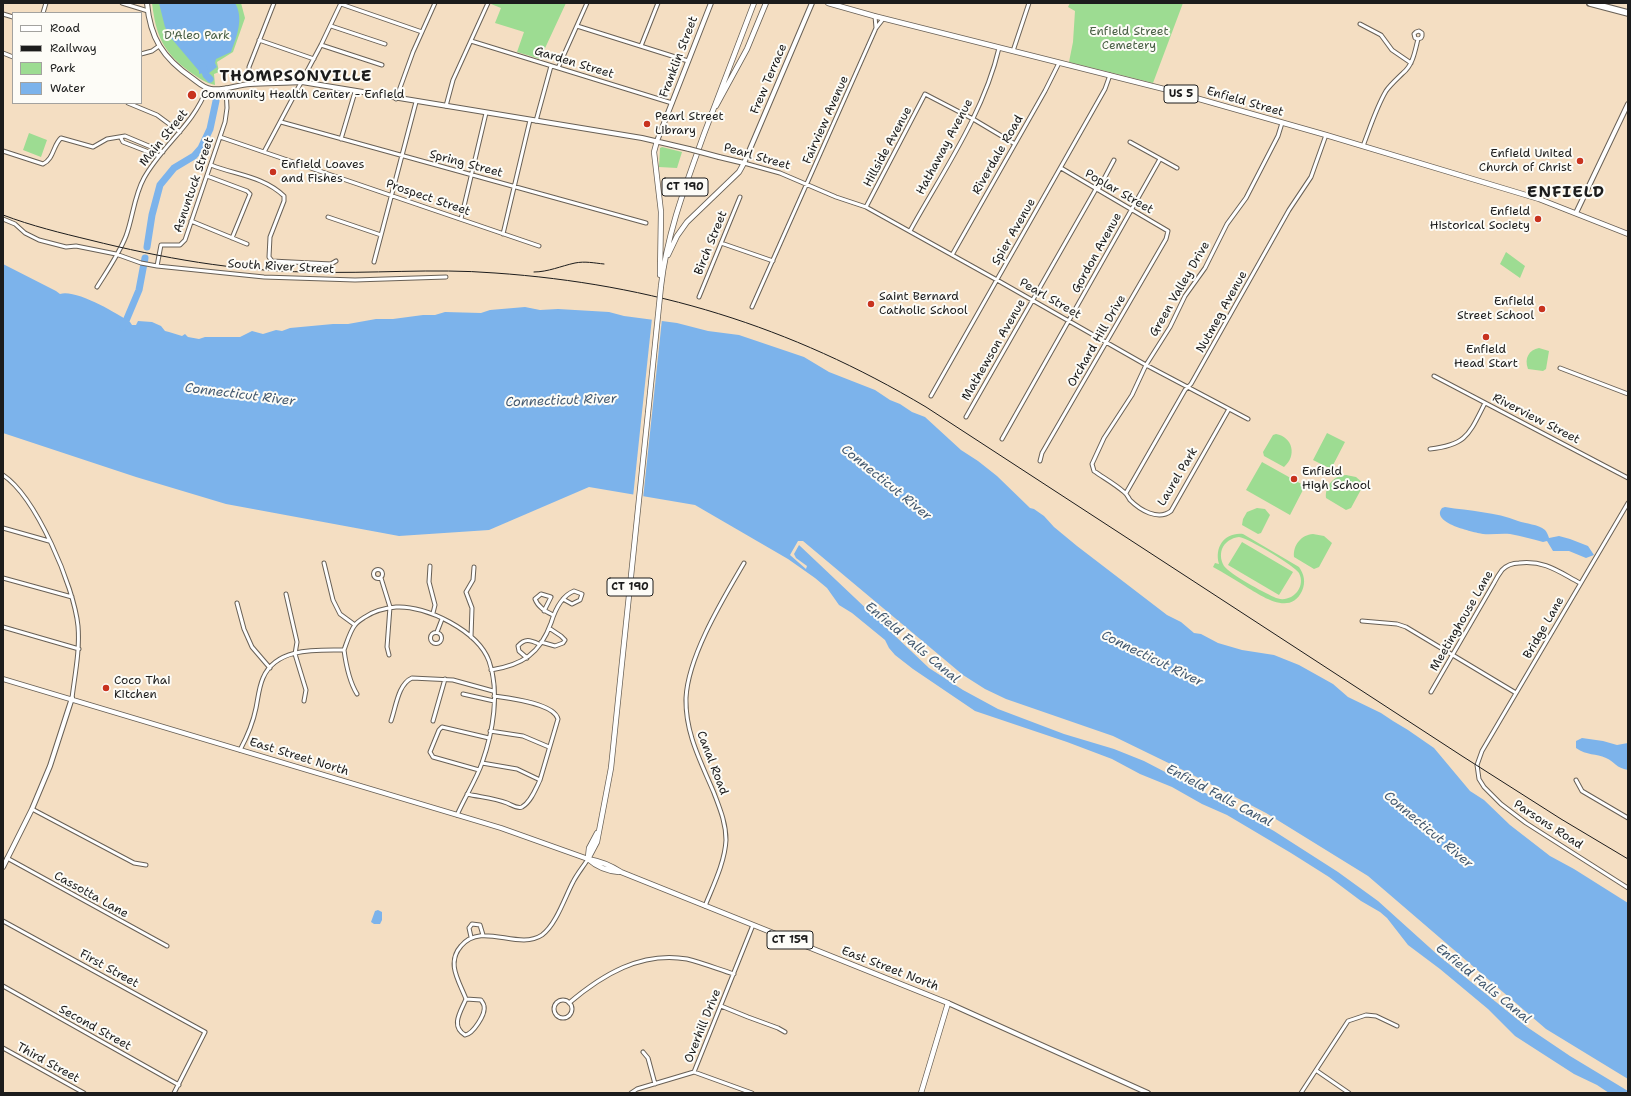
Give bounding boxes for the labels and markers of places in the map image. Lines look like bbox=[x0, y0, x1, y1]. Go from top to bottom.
place label: Community Health Center - Enfield bbox=[201, 88, 404, 102]
marker: Community Health Center - Enfield bbox=[186, 89, 198, 101]
place label: Pearl Street Library bbox=[655, 110, 724, 138]
marker: Pearl Street Library bbox=[642, 119, 652, 129]
place label: Enfield United Church of Christ bbox=[1479, 147, 1572, 175]
marker: Enfield United Church of Christ bbox=[1575, 156, 1585, 166]
place label: Enfield Loaves and Fishes bbox=[281, 158, 365, 186]
marker: Enfield Loaves and Fishes bbox=[268, 167, 278, 177]
place label: Enfield Historical Society bbox=[1430, 205, 1530, 233]
marker: Enfield Historical Society bbox=[1533, 214, 1543, 224]
place label: Saint Bernard Catholic School bbox=[879, 290, 968, 318]
place label: Enfield Street School bbox=[1457, 295, 1534, 323]
marker: Saint Bernard Catholic School bbox=[866, 299, 876, 309]
marker: Enfield Street School bbox=[1537, 304, 1547, 314]
marker: Enfield Head Start bbox=[1481, 332, 1491, 342]
place label: Enfield Head Start bbox=[1454, 343, 1518, 371]
place label: Enfield High School bbox=[1302, 465, 1371, 493]
marker: Enfield High School bbox=[1289, 474, 1299, 484]
place label: Coco Thai Kitchen bbox=[114, 674, 171, 702]
marker: Coco Thai Kitchen bbox=[101, 683, 111, 693]

